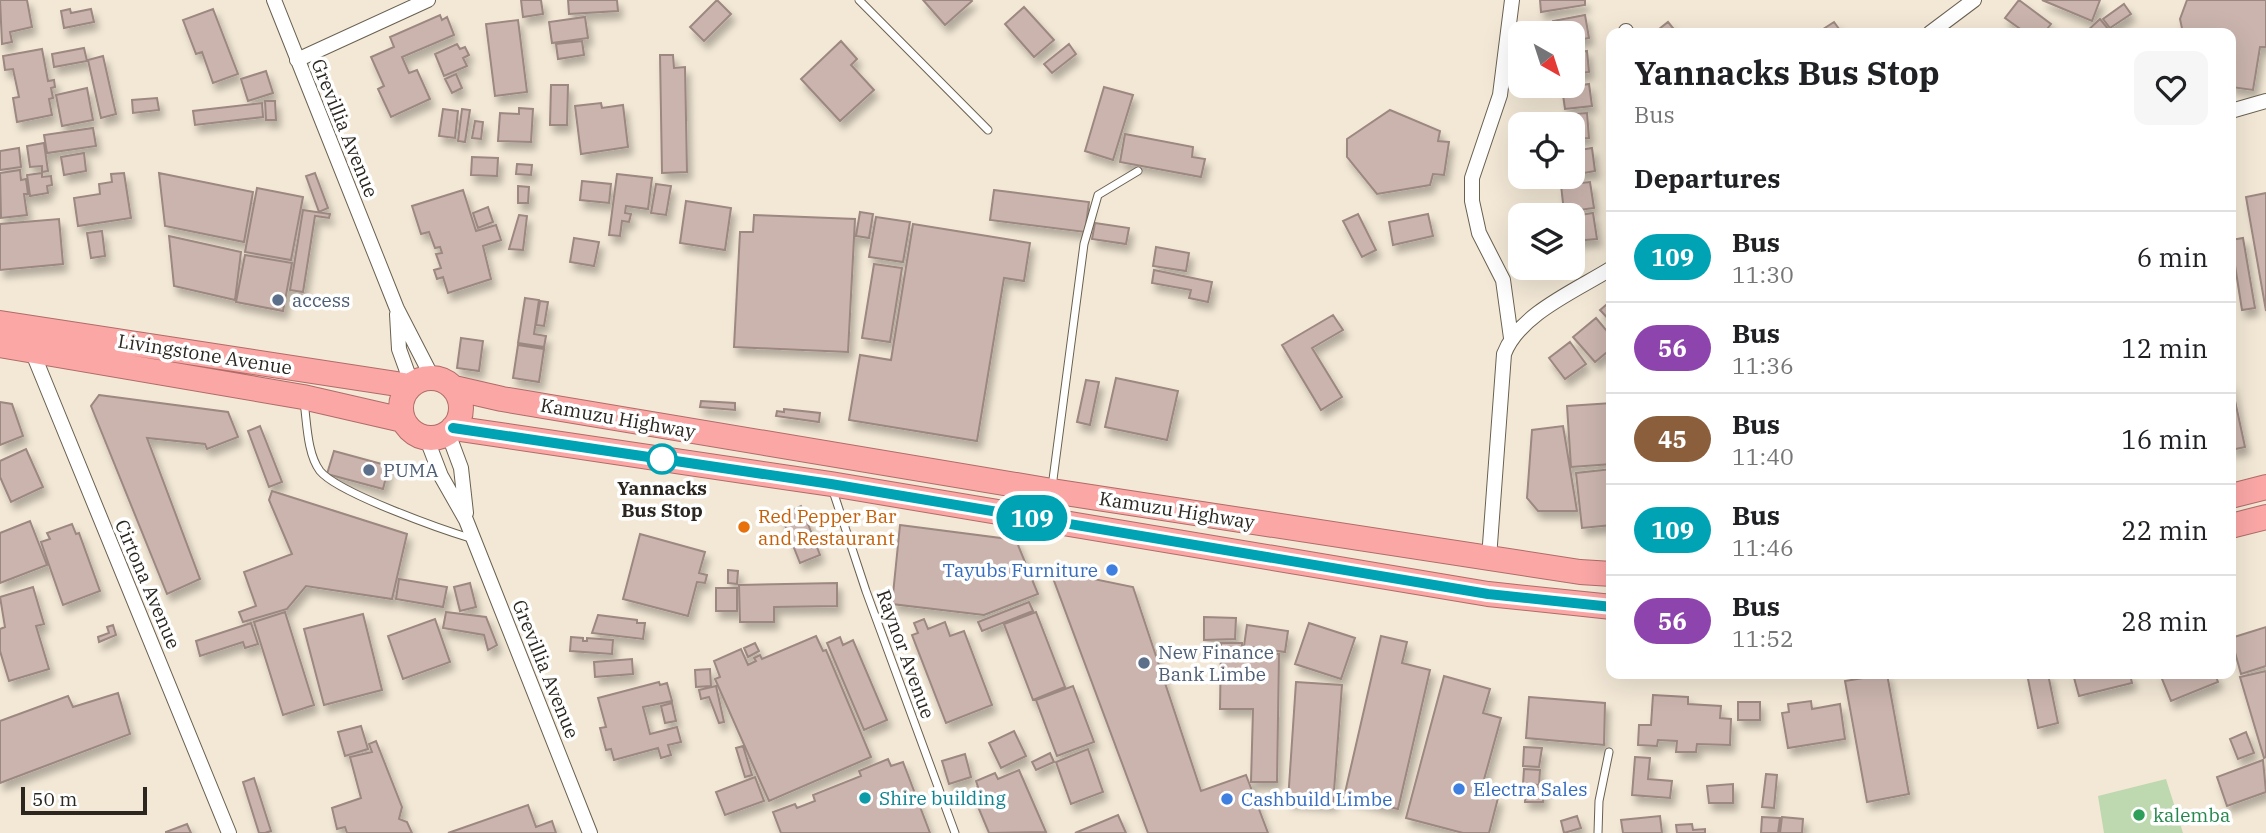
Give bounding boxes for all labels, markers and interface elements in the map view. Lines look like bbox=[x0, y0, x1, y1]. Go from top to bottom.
north arrow bbox=[1508, 21, 1586, 98]
map controls bbox=[1508, 21, 1585, 280]
text: Yannacks Bus Stop bbox=[1634, 51, 1940, 94]
button: heart bbox=[2134, 51, 2208, 125]
street label: Grevillia Avenue bbox=[306, 55, 384, 201]
text: Bus bbox=[1634, 99, 1675, 129]
button: locate bbox=[1508, 112, 1585, 189]
text: Departures bbox=[1634, 161, 1780, 195]
button: layers bbox=[1508, 203, 1585, 280]
text: Bus bbox=[1732, 225, 1780, 259]
text: 6 min bbox=[2137, 240, 2208, 274]
text: 109 bbox=[1651, 241, 1694, 273]
text: 11:30 bbox=[1732, 259, 1794, 289]
place label: access bbox=[292, 288, 350, 312]
marker: access bbox=[270, 292, 286, 308]
text: Bus bbox=[1732, 316, 1780, 350]
street label: Livingstone Avenue bbox=[116, 328, 294, 380]
text: 12 min bbox=[2121, 331, 2208, 365]
text: 56 bbox=[1658, 332, 1687, 364]
text: 11:36 bbox=[1732, 350, 1794, 380]
street label: Kamuzu Highway bbox=[539, 393, 698, 444]
text: Bus bbox=[1732, 407, 1780, 441]
text: 16 min bbox=[2121, 422, 2208, 456]
text: 45 bbox=[1658, 423, 1687, 455]
text: 11:40 bbox=[1732, 441, 1794, 471]
marker: Yannacks Bus Stop bbox=[647, 444, 677, 474]
place label: PUMA bbox=[383, 458, 438, 482]
marker: PUMA bbox=[361, 462, 377, 478]
place label: Yannacks Bus Stop bbox=[617, 476, 707, 522]
street label: Kamuzu Highway bbox=[1098, 486, 1257, 534]
line badge: 109 bbox=[992, 495, 1072, 541]
text: Bus bbox=[1732, 498, 1780, 532]
text: 109 bbox=[1010, 502, 1054, 534]
place label: Red Pepper Bar and Restaurant bbox=[758, 504, 897, 550]
text: 22 min bbox=[2121, 513, 2208, 547]
text: 109 bbox=[1651, 514, 1694, 546]
street label: Cirtona Avenue bbox=[110, 516, 186, 652]
marker: Red Pepper Bar and Restaurant bbox=[736, 519, 752, 535]
text: 11:46 bbox=[1732, 532, 1794, 562]
place label: Tayubs Furniture bbox=[942, 558, 1098, 582]
marker: Tayubs Furniture bbox=[1104, 562, 1120, 578]
street label: Raynor Avenue bbox=[872, 586, 940, 722]
text: Bus bbox=[1732, 589, 1780, 623]
street label: Grevillia Avenue bbox=[507, 596, 585, 742]
text: 28 min bbox=[2121, 604, 2208, 638]
text: 56 bbox=[1658, 605, 1687, 637]
text: 11:52 bbox=[1732, 623, 1794, 653]
place label: New Finance Bank Limbe bbox=[1158, 640, 1274, 686]
marker: New Finance Bank Limbe bbox=[1136, 655, 1152, 671]
place label: Electra Sales bbox=[1473, 777, 1587, 801]
marker: Electra Sales bbox=[1451, 781, 1467, 797]
scale bar bbox=[21, 784, 147, 816]
place label: Shire building bbox=[879, 786, 1007, 810]
text: 50 m bbox=[32, 787, 77, 811]
place label: Cashbuild Limbe bbox=[1241, 787, 1393, 811]
marker: Shire building bbox=[857, 790, 873, 806]
marker: Cashbuild Limbe bbox=[1219, 791, 1235, 807]
place label: kalemba bbox=[2153, 803, 2230, 827]
marker: kalemba bbox=[2131, 807, 2147, 823]

